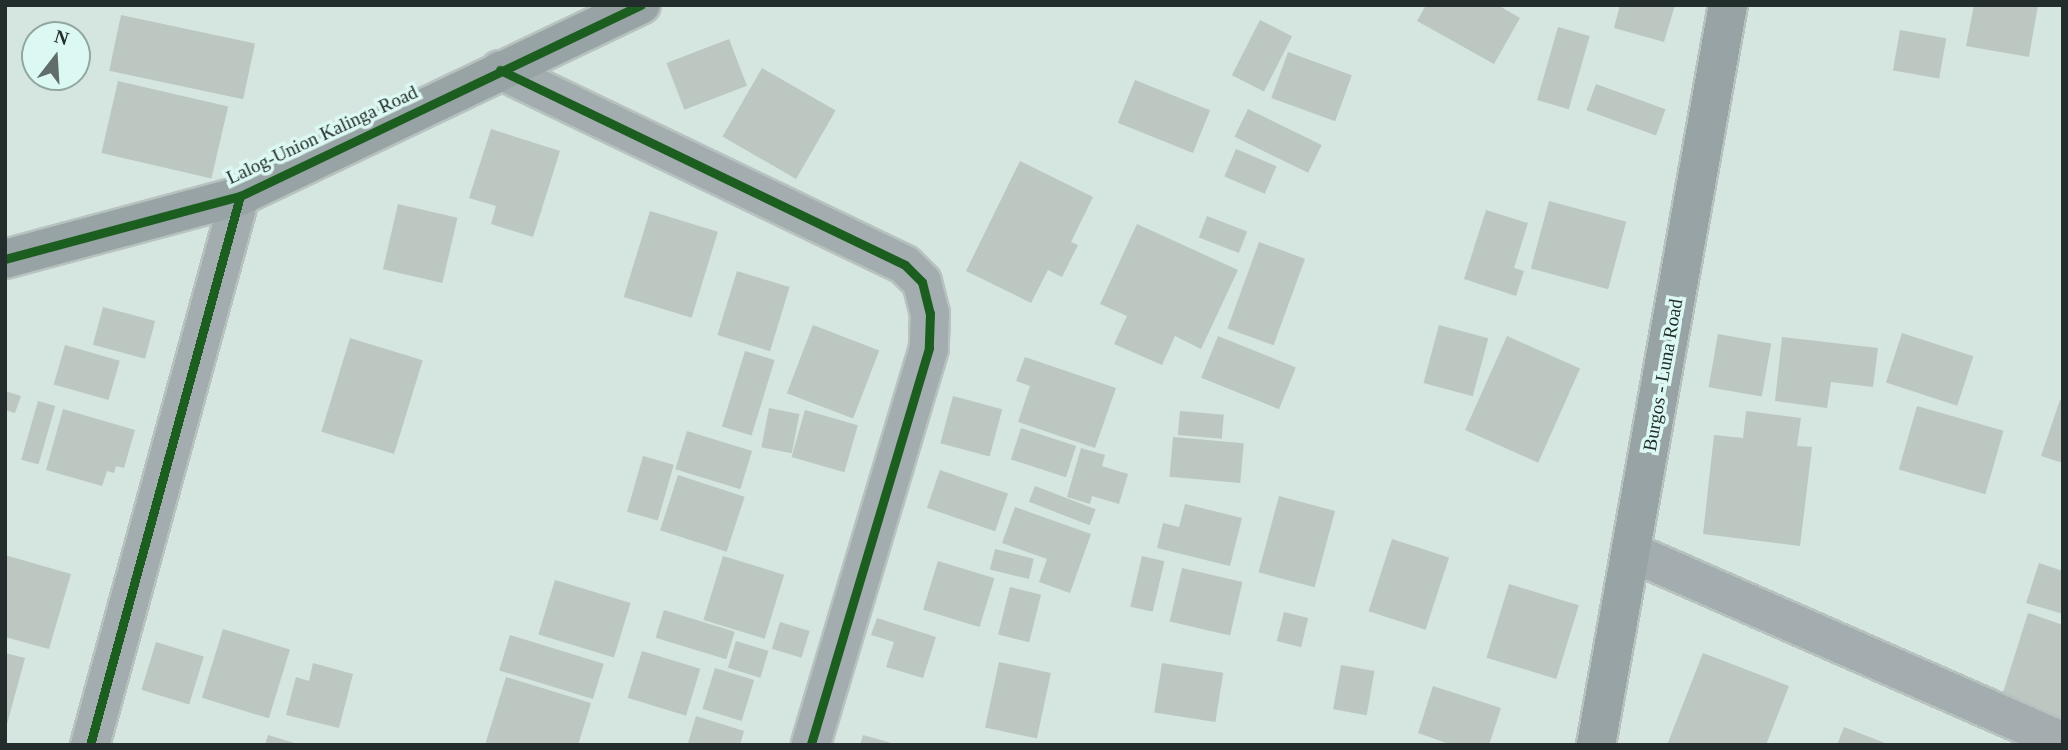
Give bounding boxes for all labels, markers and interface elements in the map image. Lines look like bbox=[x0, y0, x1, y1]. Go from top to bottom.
north arrow bbox=[21, 21, 91, 91]
text: N bbox=[52, 25, 71, 49]
street label: Lalog-Union Kalinga Road bbox=[223, 81, 421, 189]
street label: Burgos - Luna Road bbox=[1638, 297, 1688, 453]

